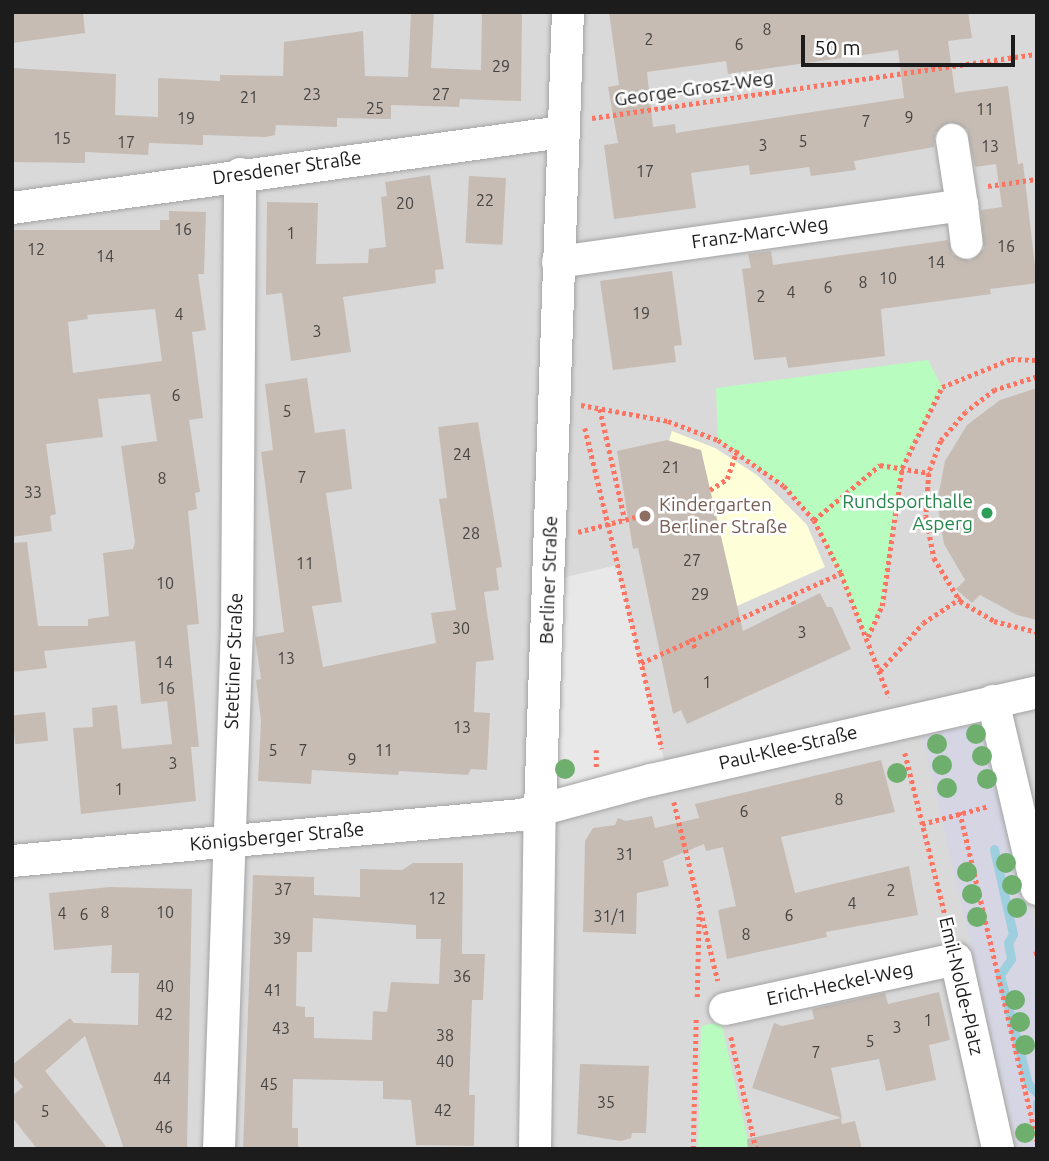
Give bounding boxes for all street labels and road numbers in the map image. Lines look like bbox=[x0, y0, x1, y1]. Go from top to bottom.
street label: George-Grosz-Weg bbox=[613, 67, 775, 111]
street label: Dresdener Straße bbox=[211, 146, 363, 190]
street label: Franz-Marc-Weg bbox=[690, 212, 830, 254]
street label: Berliner Straße bbox=[535, 515, 563, 645]
street label: Stettiner Straße bbox=[220, 592, 248, 730]
street label: Paul-Klee-Straße bbox=[716, 721, 860, 775]
street label: Königsberger Straße bbox=[189, 818, 365, 856]
street label: Emil-Nolde-Platz bbox=[934, 915, 988, 1057]
street label: Erich-Heckel-Weg bbox=[765, 957, 915, 1011]

